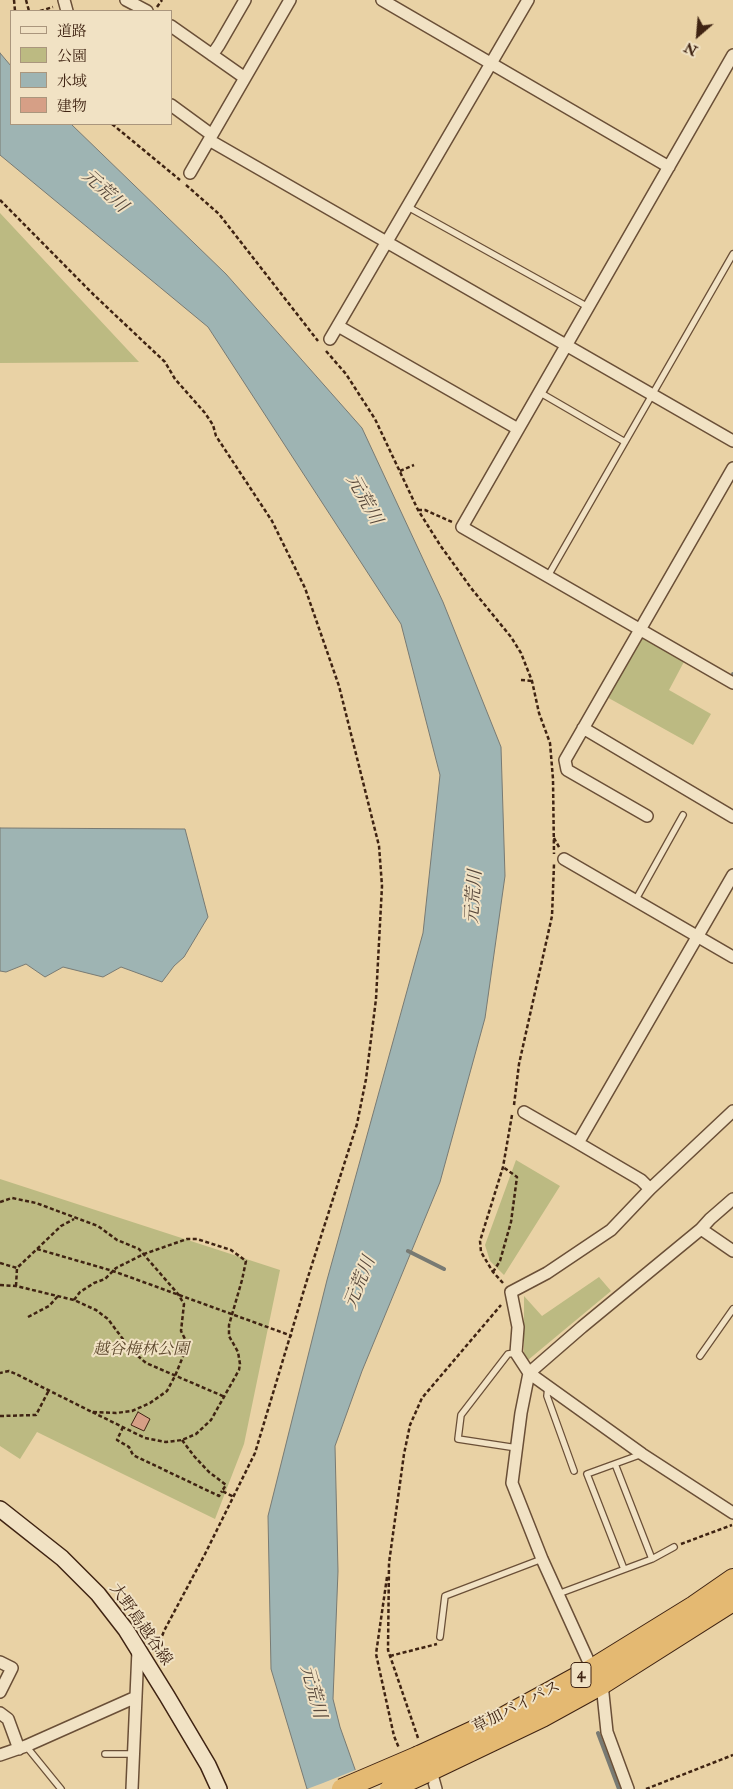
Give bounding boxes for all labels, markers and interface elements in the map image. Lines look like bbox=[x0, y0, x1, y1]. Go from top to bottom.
legend bbox=[10, 10, 172, 125]
north arrow bbox=[673, 10, 723, 60]
text: 道路 bbox=[57, 22, 87, 41]
text: N bbox=[682, 38, 700, 59]
text: 公園 bbox=[57, 47, 87, 66]
text: 水域 bbox=[57, 72, 87, 91]
text: 建物 bbox=[57, 97, 87, 116]
water label: 元荒川 bbox=[77, 166, 131, 218]
water label: 元荒川 bbox=[340, 471, 386, 529]
water label: 元荒川 bbox=[462, 869, 488, 925]
water label: 元荒川 bbox=[341, 1254, 381, 1312]
park label: 越谷梅林公園 bbox=[93, 1341, 189, 1361]
street label: 大野島越谷線 bbox=[105, 1580, 175, 1670]
road number: 4 bbox=[571, 1662, 591, 1688]
water label: 元荒川 bbox=[295, 1663, 329, 1721]
street label: 草加バイパス bbox=[470, 1678, 564, 1738]

